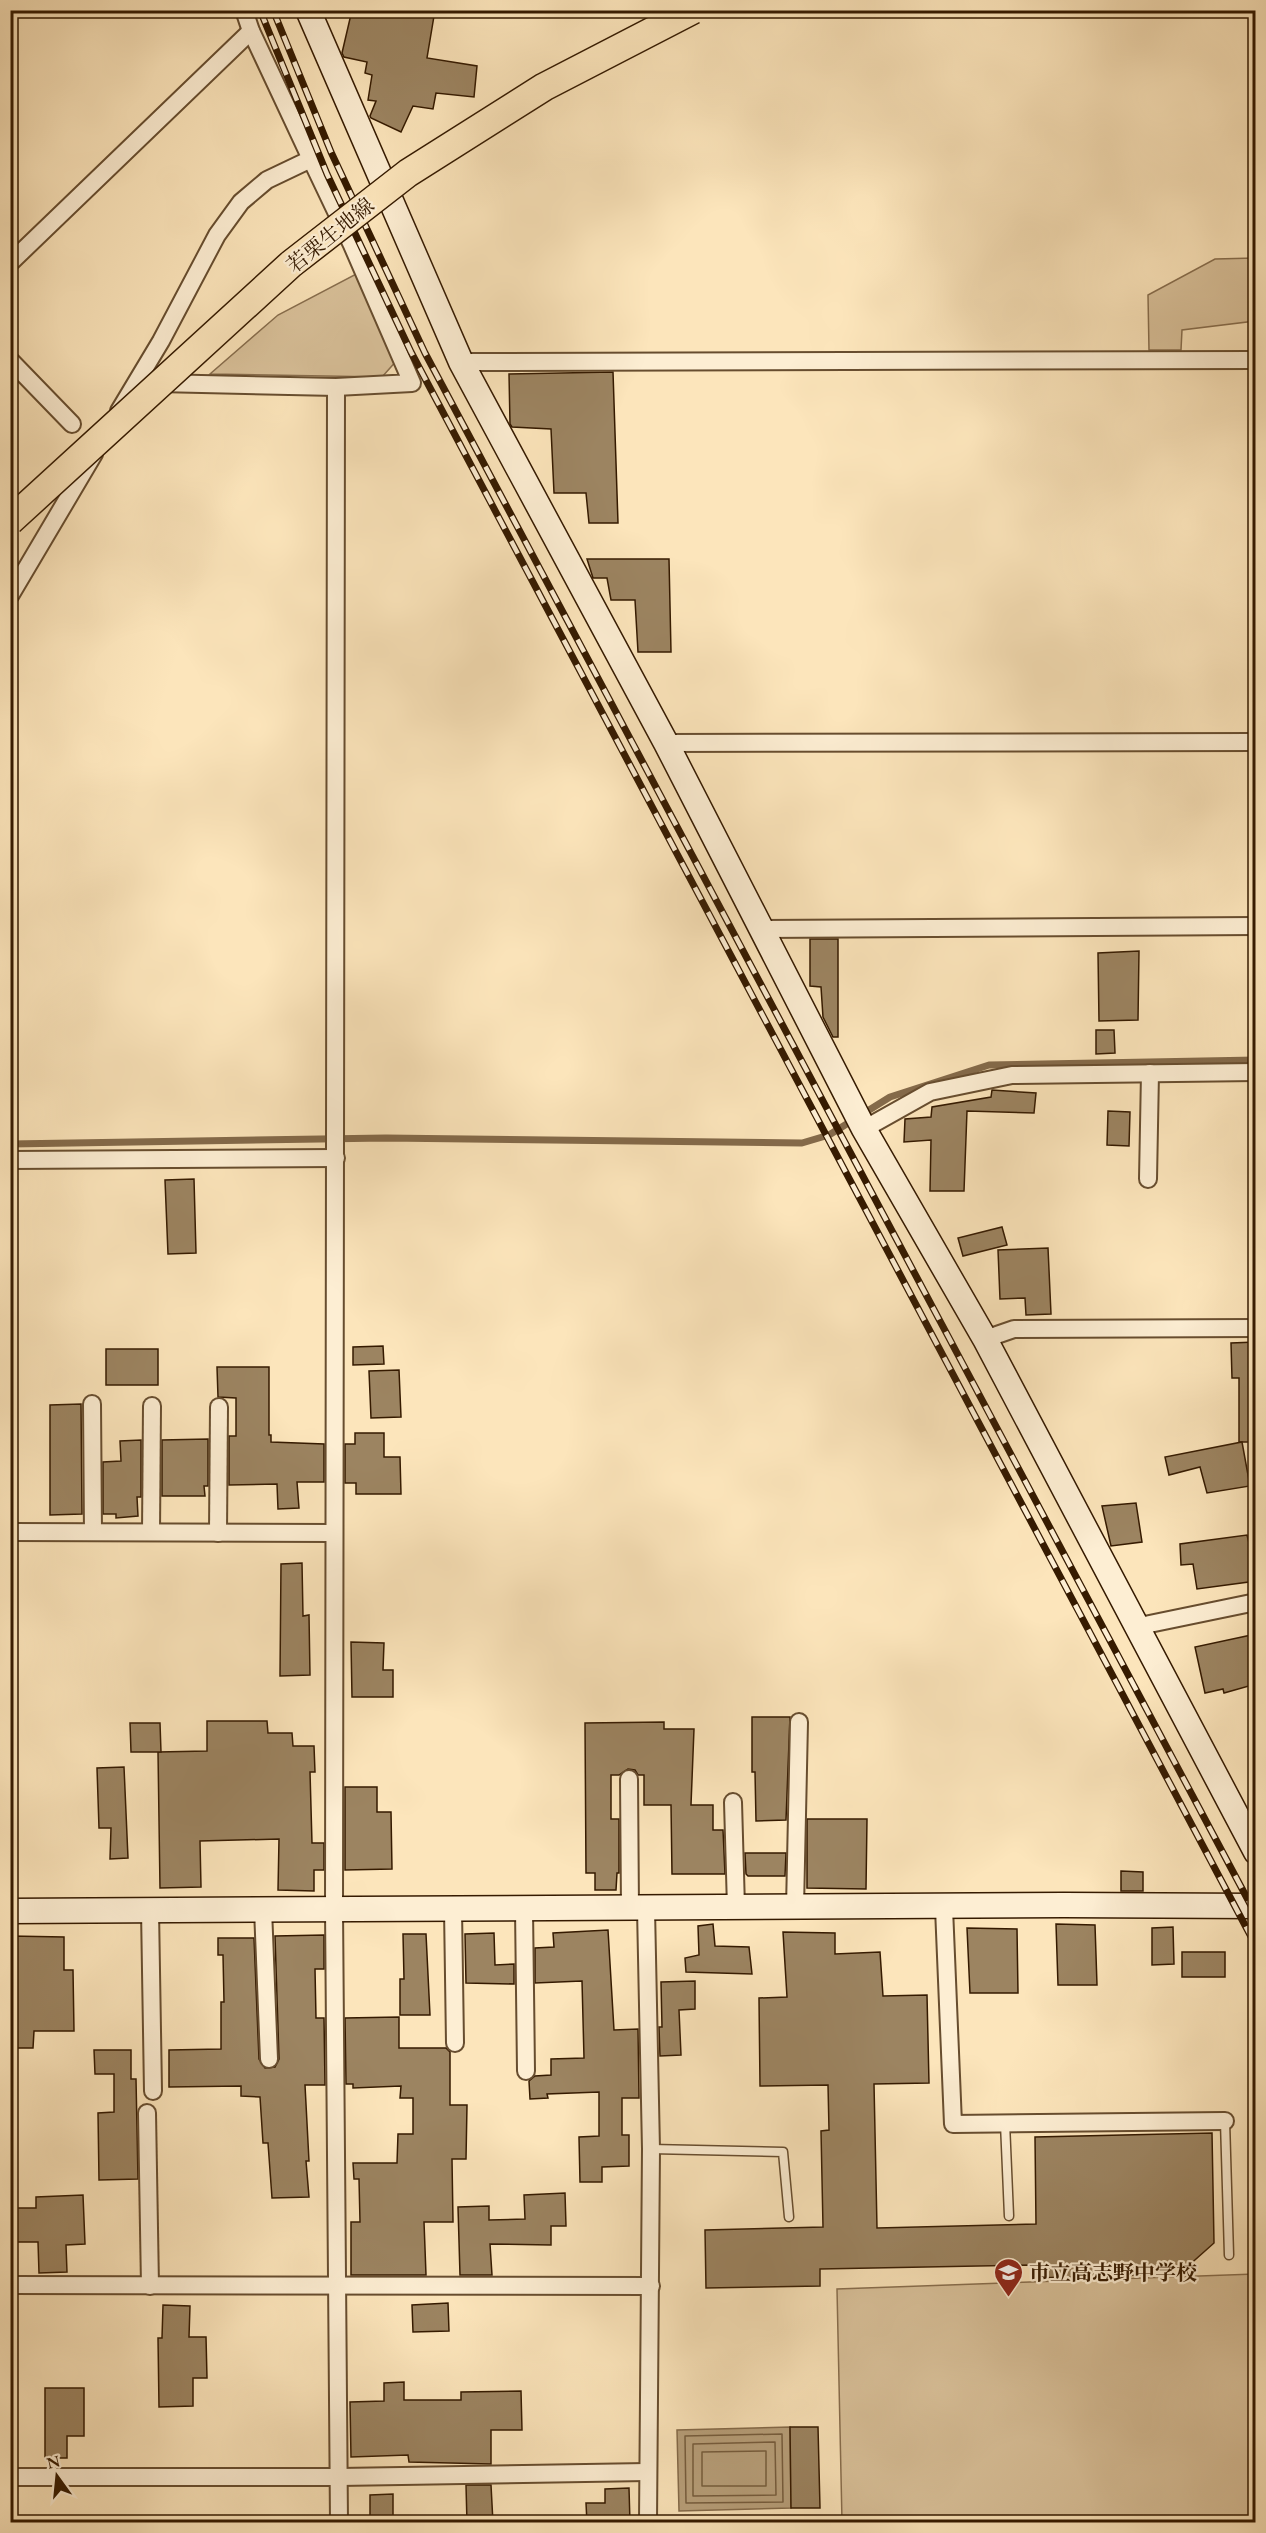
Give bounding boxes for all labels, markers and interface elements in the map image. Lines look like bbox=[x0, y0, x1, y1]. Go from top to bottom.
street label: 若栗生地線 bbox=[281, 191, 379, 279]
school or university icon: 市立高志野中学校 bbox=[992, 2256, 1024, 2298]
place label: 市立高志野中学校 bbox=[1029, 2259, 1197, 2286]
north arrow bbox=[27, 2446, 87, 2506]
text: N bbox=[44, 2450, 62, 2474]

